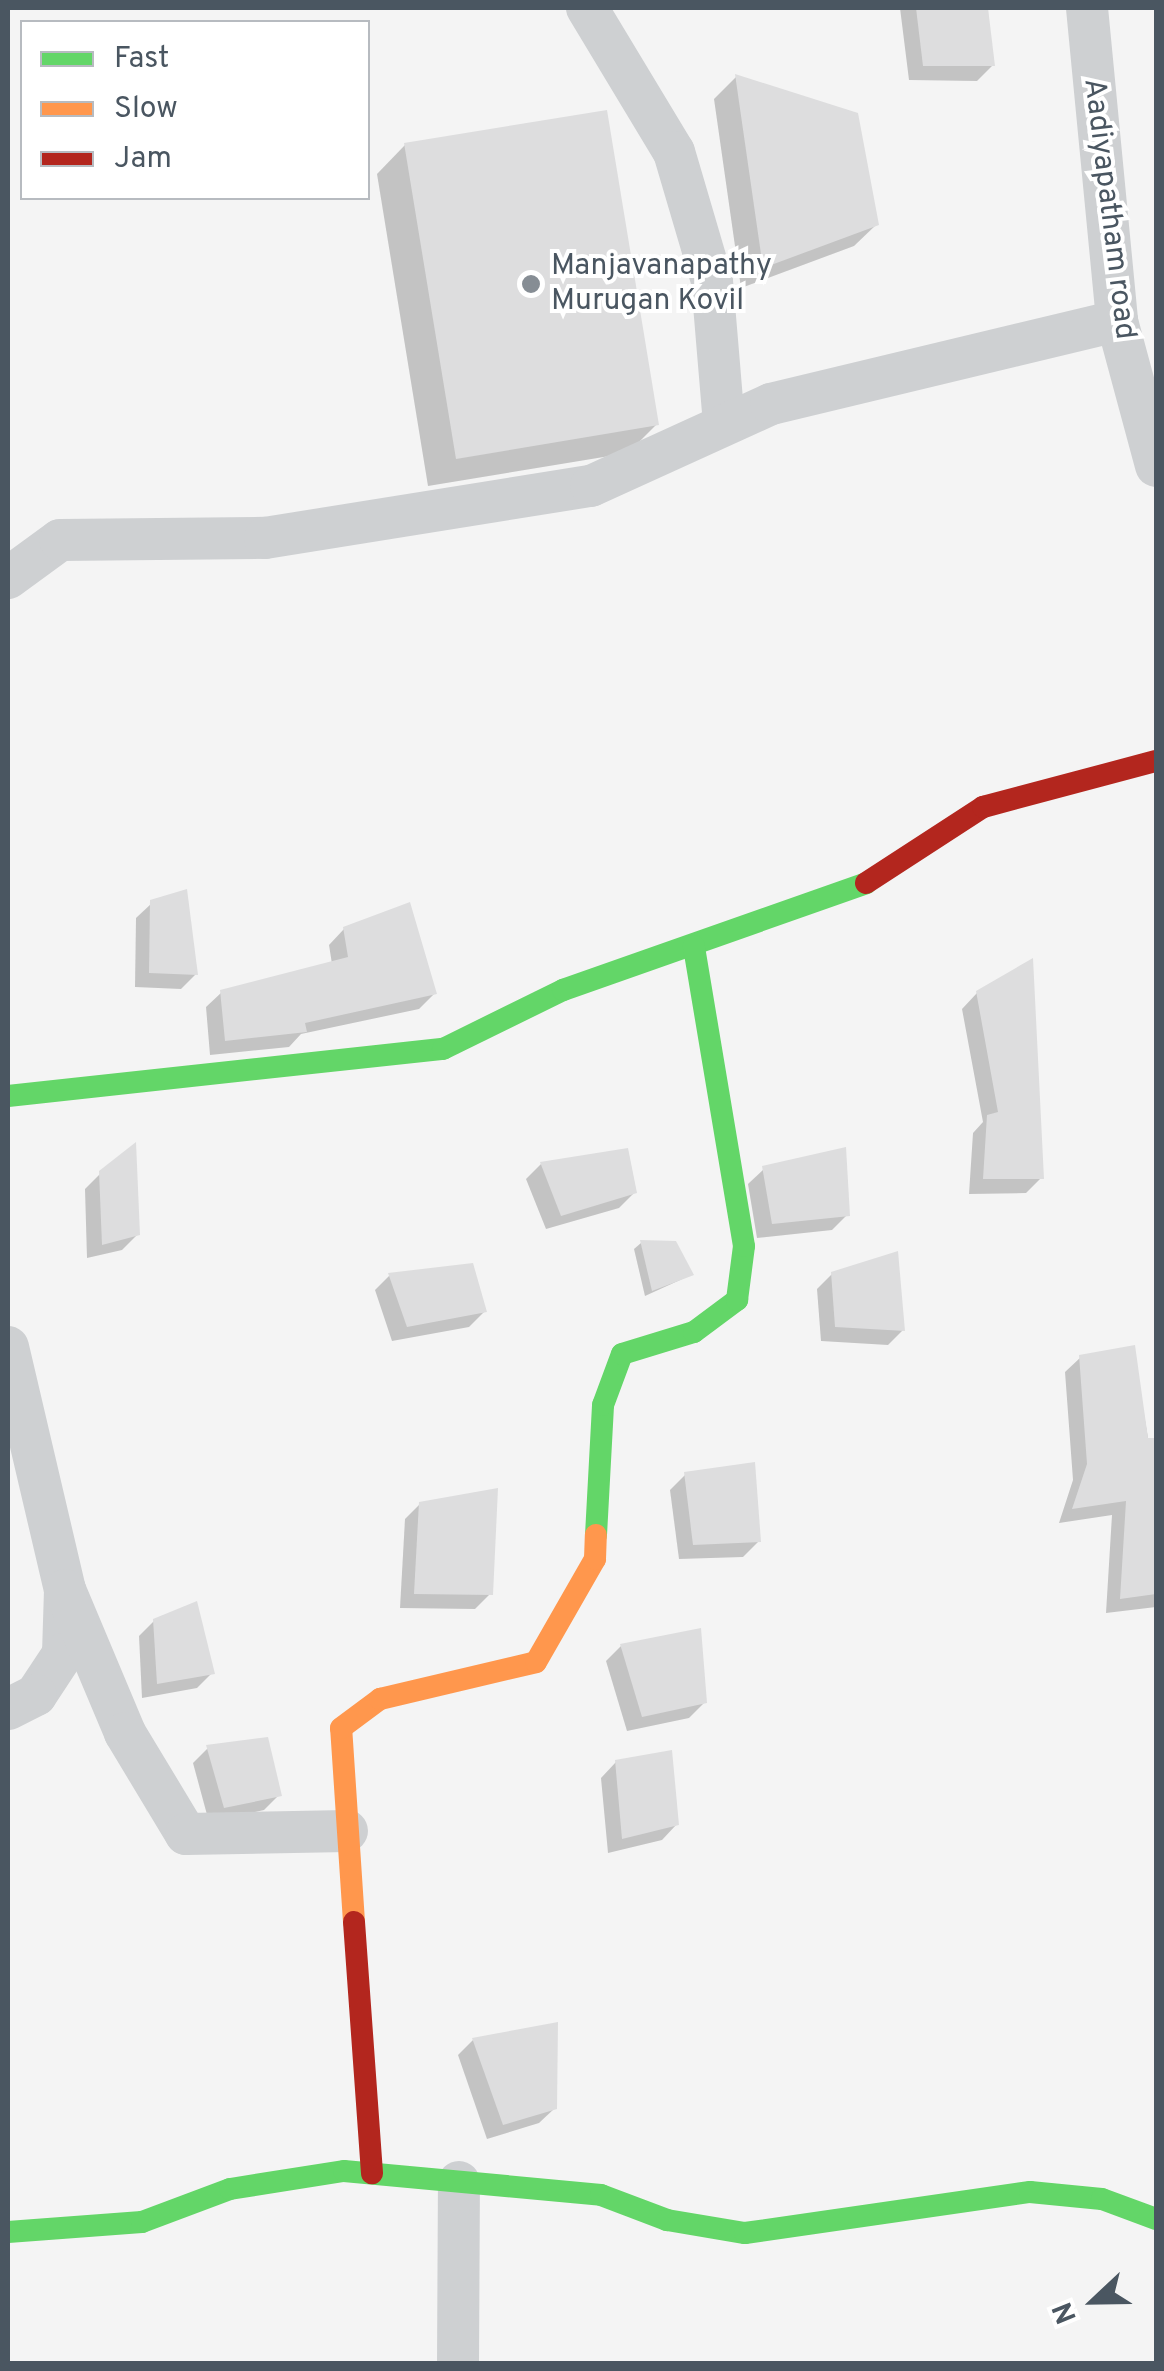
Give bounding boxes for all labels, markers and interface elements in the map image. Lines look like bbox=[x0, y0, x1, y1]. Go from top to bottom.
legend bbox=[20, 20, 370, 200]
text: Fast bbox=[114, 41, 169, 78]
street label: Aadiyapatham road bbox=[1074, 76, 1142, 342]
text: Slow bbox=[114, 91, 178, 128]
text: Jam bbox=[114, 141, 172, 178]
place label: Manjavanapathy Murugan Kovil bbox=[551, 249, 772, 320]
marker: Manjavanapathy Murugan Kovil bbox=[520, 273, 542, 295]
north arrow bbox=[1044, 2251, 1144, 2351]
text: N bbox=[1046, 2296, 1087, 2328]

